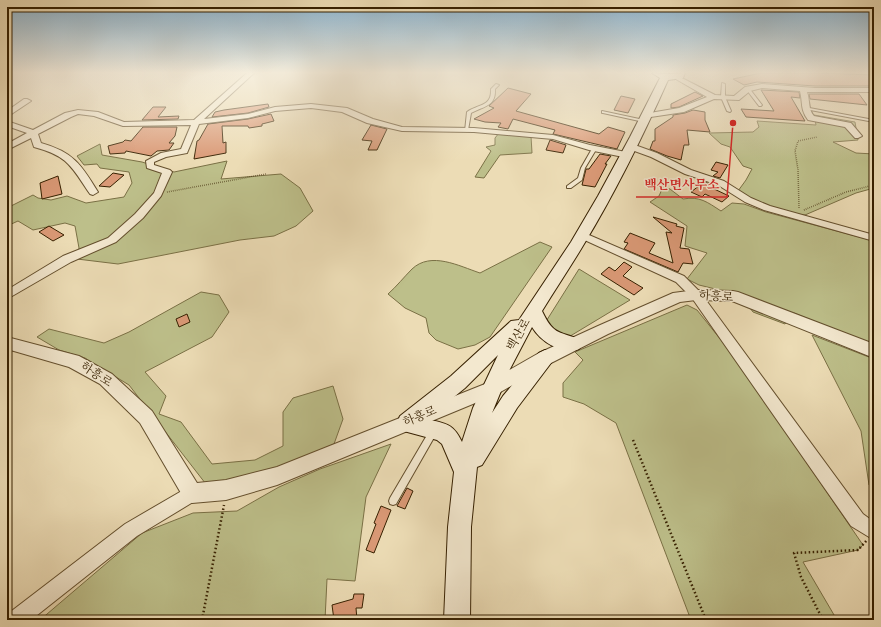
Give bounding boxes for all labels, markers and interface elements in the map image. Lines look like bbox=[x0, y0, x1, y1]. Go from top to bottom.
callout: 백산면사무소 bbox=[636, 172, 727, 197]
text: 백산면사무소 bbox=[644, 177, 720, 192]
street label: 하흥로 bbox=[698, 288, 734, 304]
street label: 백산로 bbox=[504, 316, 533, 353]
street label: 하흥로 bbox=[78, 359, 115, 390]
street label: 하흥로 bbox=[401, 403, 439, 429]

